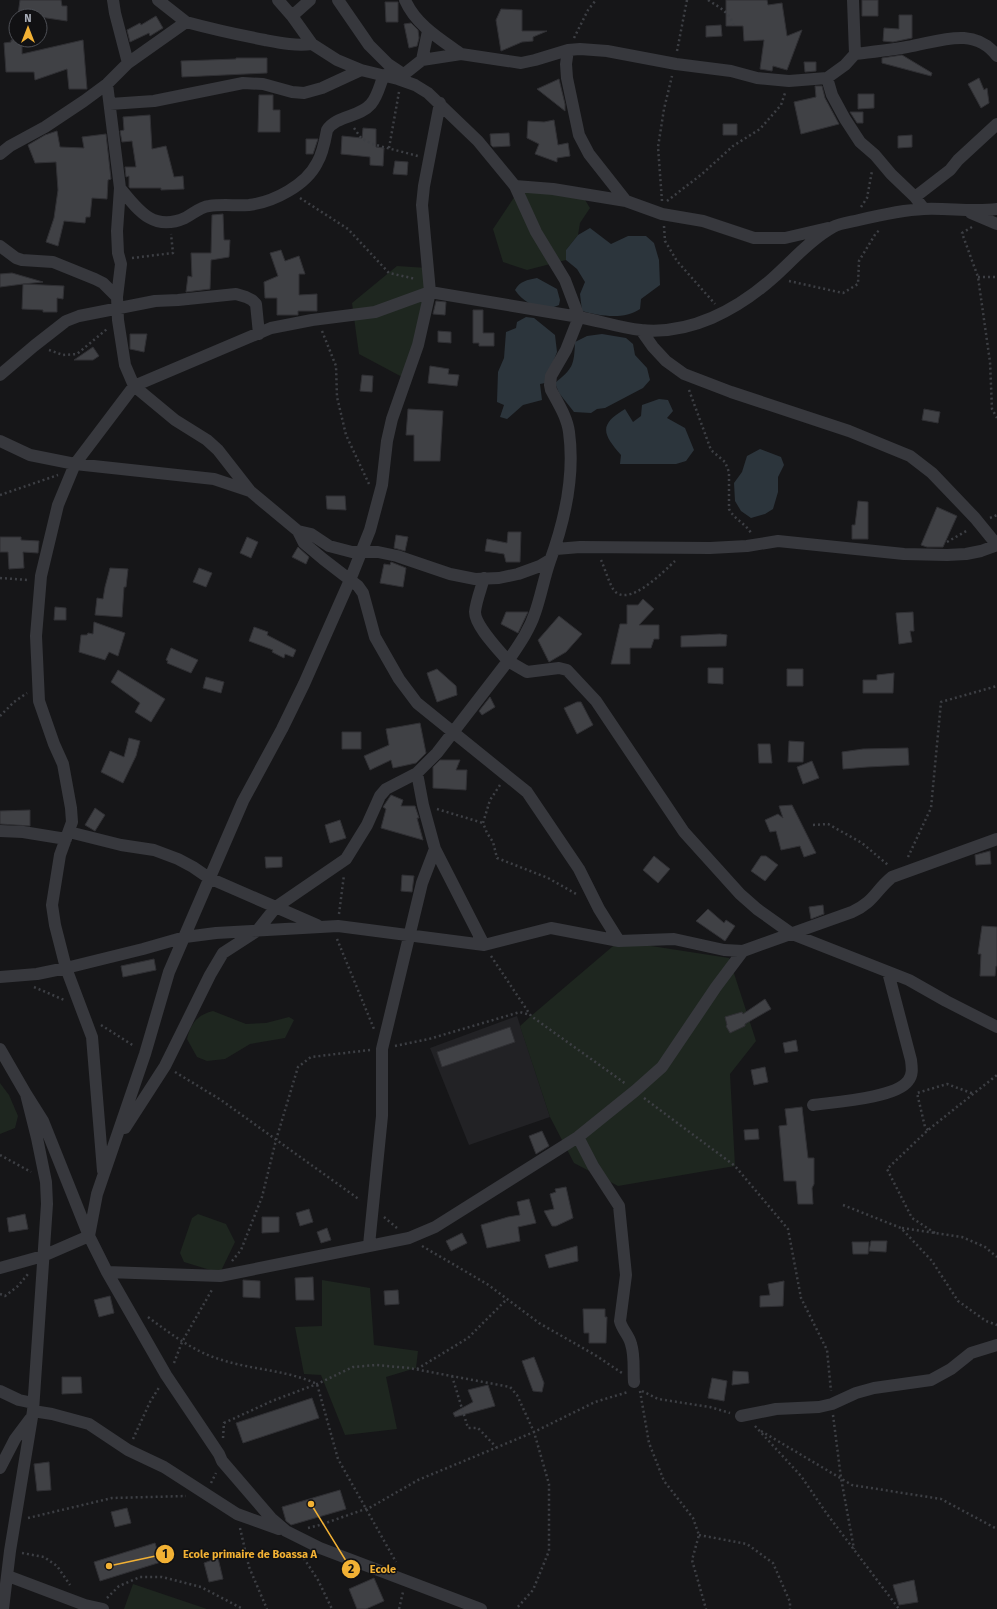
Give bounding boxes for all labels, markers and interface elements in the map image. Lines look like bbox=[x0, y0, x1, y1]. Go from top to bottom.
north arrow bbox=[8, 8, 48, 48]
text: N bbox=[24, 12, 32, 25]
callout: Ecole primaire de Boassa A bbox=[155, 1543, 325, 1566]
text: 1 bbox=[162, 1547, 168, 1561]
text: Ecole primaire de Boassa A bbox=[183, 1548, 318, 1561]
callout: Ecole bbox=[341, 1558, 404, 1581]
text: 2 bbox=[348, 1562, 354, 1576]
text: Ecole bbox=[370, 1563, 396, 1576]

